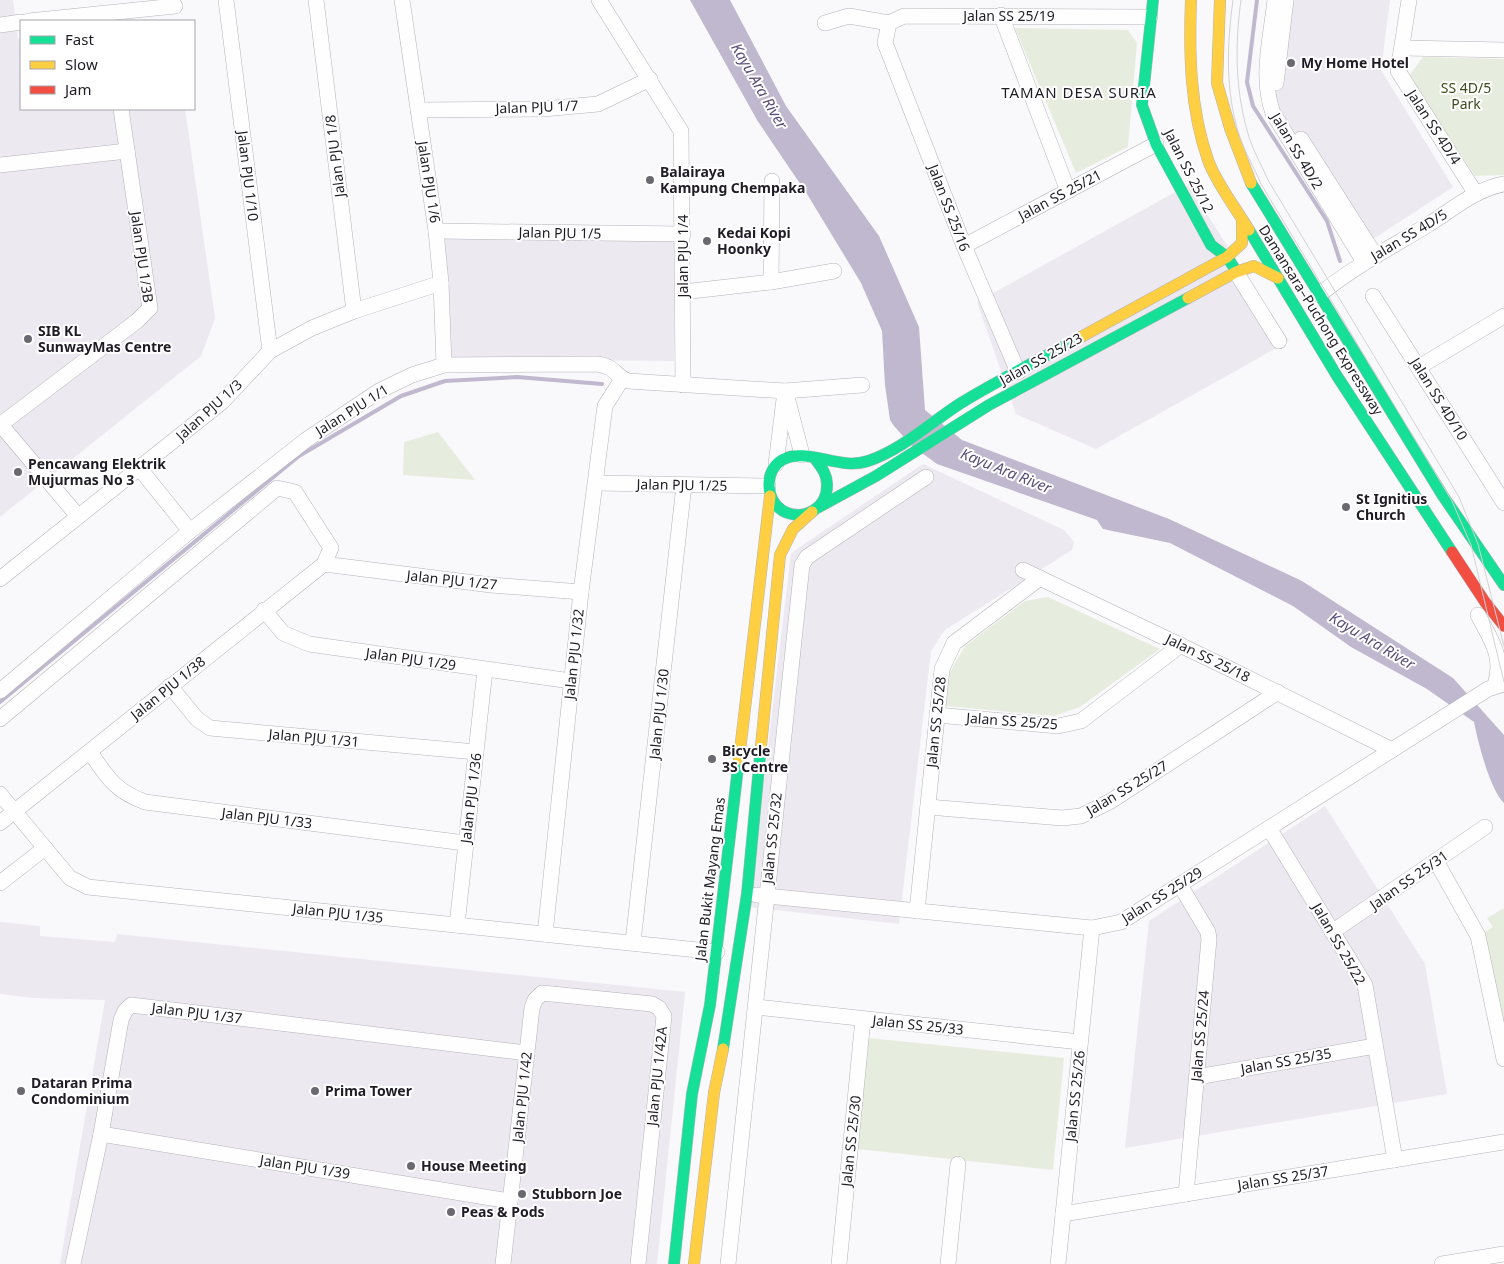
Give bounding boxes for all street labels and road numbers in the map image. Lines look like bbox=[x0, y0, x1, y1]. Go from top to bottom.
street label: Jalan SS 25/19 bbox=[961, 6, 1055, 25]
street label: Jalan SS 4D/4 bbox=[1402, 84, 1466, 168]
street label: Jalan PJU 1/7 bbox=[493, 96, 579, 118]
street label: Jalan SS 4D/2 bbox=[1266, 107, 1328, 192]
street label: Jalan PJU 1/8 bbox=[320, 114, 349, 200]
street label: Jalan SS 25/12 bbox=[1159, 124, 1219, 216]
street label: Jalan PJU 1/10 bbox=[233, 128, 263, 222]
street label: Jalan PJU 1/6 bbox=[413, 138, 445, 224]
street label: Jalan SS 25/16 bbox=[923, 160, 975, 254]
street label: Jalan SS 25/21 bbox=[1013, 165, 1105, 225]
street label: Jalan SS 4D/5 bbox=[1365, 204, 1450, 266]
street label: Jalan PJU 1/3B bbox=[126, 208, 158, 304]
street label: Jalan PJU 1/4 bbox=[673, 215, 692, 299]
street label: Damansara–Puchong Expressway bbox=[1255, 221, 1389, 419]
street label: Jalan PJU 1/5 bbox=[516, 222, 602, 243]
street label: Jalan SS 25/23 bbox=[994, 328, 1085, 390]
street label: Jalan SS 4D/10 bbox=[1405, 352, 1472, 444]
street label: Jalan PJU 1/3 bbox=[170, 375, 246, 446]
street label: Jalan PJU 1/1 bbox=[310, 380, 392, 441]
street label: Jalan PJU 1/25 bbox=[634, 474, 728, 495]
street label: Jalan PJU 1/27 bbox=[404, 565, 498, 594]
street label: Jalan PJU 1/32 bbox=[559, 608, 588, 702]
street label: Jalan SS 25/18 bbox=[1161, 628, 1254, 686]
street label: Jalan PJU 1/29 bbox=[363, 642, 457, 674]
street label: Jalan PJU 1/38 bbox=[125, 652, 209, 725]
street label: Jalan PJU 1/30 bbox=[644, 668, 673, 762]
street label: Jalan SS 25/28 bbox=[921, 675, 950, 771]
street label: Jalan SS 25/25 bbox=[964, 708, 1058, 733]
street label: Jalan PJU 1/31 bbox=[266, 724, 360, 751]
street label: Jalan PJU 1/36 bbox=[455, 752, 485, 846]
street label: Jalan SS 25/27 bbox=[1081, 756, 1171, 820]
street label: Jalan SS 25/32 bbox=[757, 791, 786, 887]
street label: Jalan Bukit Mayang Emas bbox=[690, 796, 729, 964]
street label: Jalan PJU 1/33 bbox=[219, 802, 313, 832]
street label: Jalan SS 25/31 bbox=[1364, 846, 1452, 915]
street label: Jalan SS 25/29 bbox=[1116, 862, 1206, 928]
street label: Jalan PJU 1/35 bbox=[290, 898, 384, 927]
street label: Jalan SS 25/22 bbox=[1307, 898, 1371, 988]
street label: Jalan SS 25/24 bbox=[1186, 989, 1213, 1084]
street label: Jalan PJU 1/37 bbox=[149, 997, 243, 1027]
street label: Jalan SS 25/33 bbox=[869, 1010, 965, 1039]
street label: Jalan PJU 1/42A bbox=[642, 1025, 671, 1129]
street label: Jalan SS 25/35 bbox=[1237, 1043, 1333, 1078]
street label: Jalan SS 25/26 bbox=[1060, 1049, 1089, 1145]
street label: Jalan PJU 1/42 bbox=[507, 1051, 536, 1145]
street label: Jalan SS 25/30 bbox=[836, 1094, 865, 1190]
street label: Jalan PJU 1/39 bbox=[257, 1150, 351, 1183]
street label: Jalan SS 25/37 bbox=[1234, 1161, 1330, 1194]

